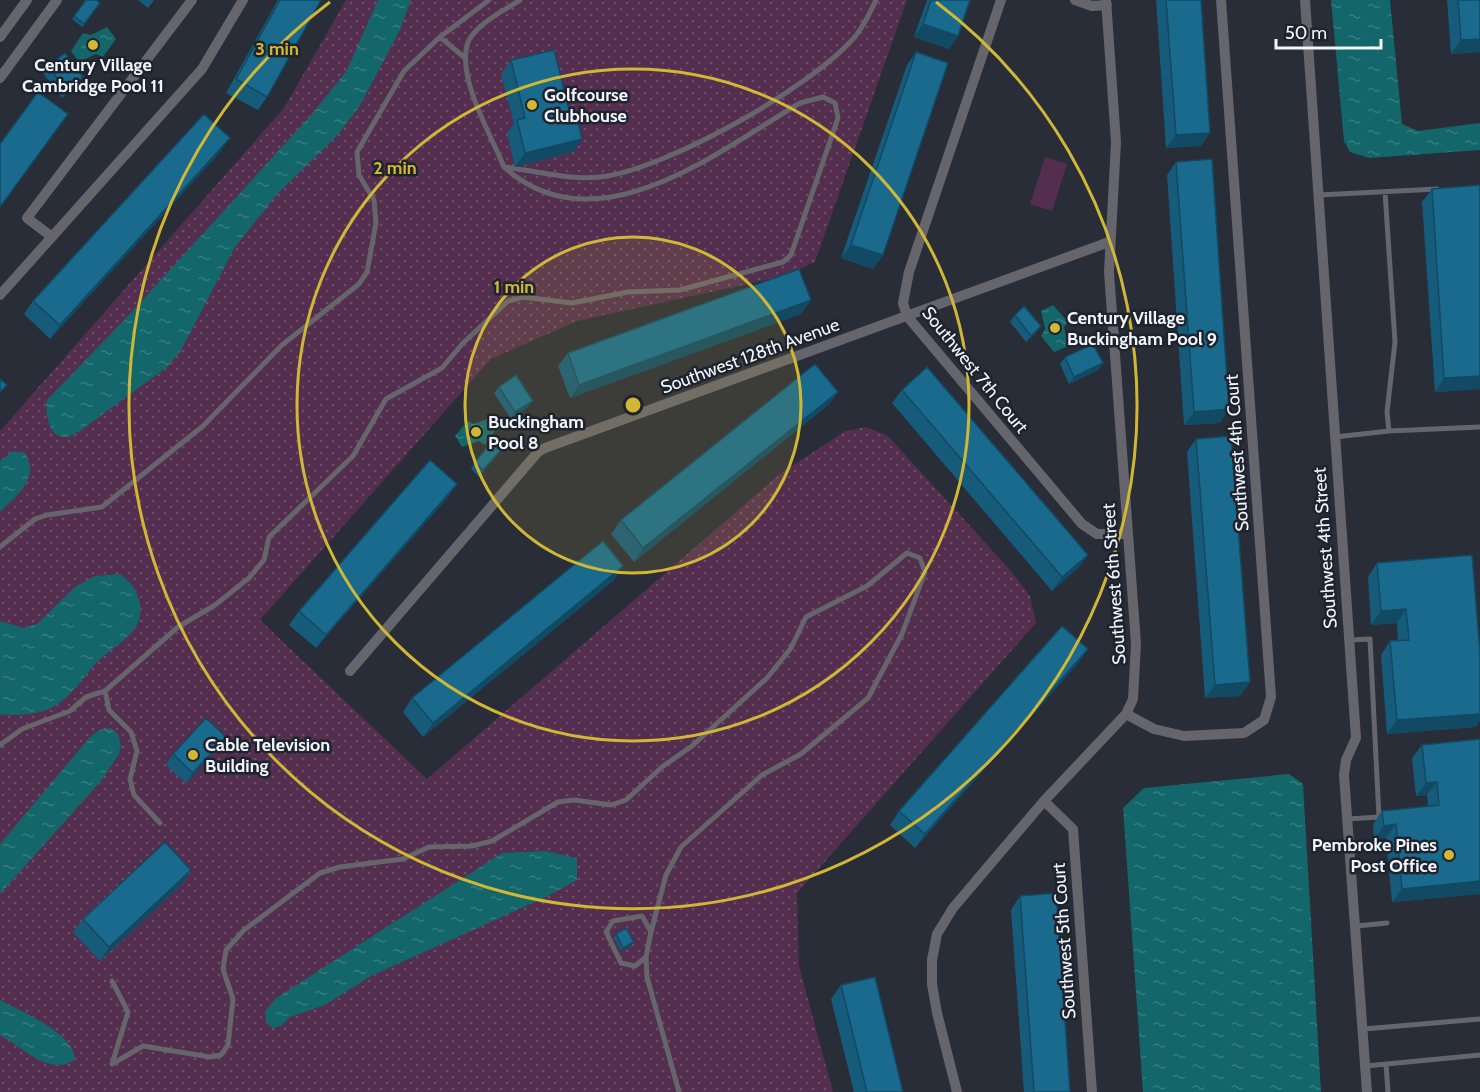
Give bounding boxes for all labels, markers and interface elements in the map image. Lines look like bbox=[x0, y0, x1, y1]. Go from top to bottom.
scale bar bbox=[1276, 12, 1381, 50]
text: 50 m bbox=[1285, 22, 1327, 44]
marker: Century Village Cambridge Pool 11 bbox=[86, 38, 100, 52]
text: 3 min bbox=[255, 38, 299, 60]
place label: Century Village Cambridge Pool 11 bbox=[22, 54, 164, 97]
place label: Golfcourse Clubhouse bbox=[544, 84, 628, 127]
marker: Golfcourse Clubhouse bbox=[525, 98, 539, 112]
text: 2 min bbox=[373, 157, 417, 179]
text: 1 min bbox=[494, 276, 534, 298]
street label: Southwest 7th Court bbox=[917, 302, 1033, 438]
place label: Century Village Buckingham Pool 9 bbox=[1067, 307, 1217, 350]
street label: Southwest 128th Avenue bbox=[658, 313, 842, 399]
marker: Century Village Buckingham Pool 9 bbox=[1048, 321, 1062, 335]
street label: Southwest 4th Court bbox=[1221, 374, 1253, 532]
centre of rings bbox=[623, 395, 643, 415]
place label: Buckingham Pool 8 bbox=[488, 411, 584, 454]
marker: Buckingham Pool 8 bbox=[469, 425, 483, 439]
street label: Southwest 4th Street bbox=[1308, 467, 1342, 629]
street label: Southwest 6th Street bbox=[1097, 503, 1131, 665]
place label: Cable Television Building bbox=[205, 734, 330, 777]
marker: Cable Television Building bbox=[186, 748, 200, 762]
place label: Pembroke Pines Post Office bbox=[1312, 834, 1437, 877]
marker: Pembroke Pines Post Office bbox=[1442, 848, 1456, 862]
street label: Southwest 5th Court bbox=[1048, 862, 1080, 1020]

